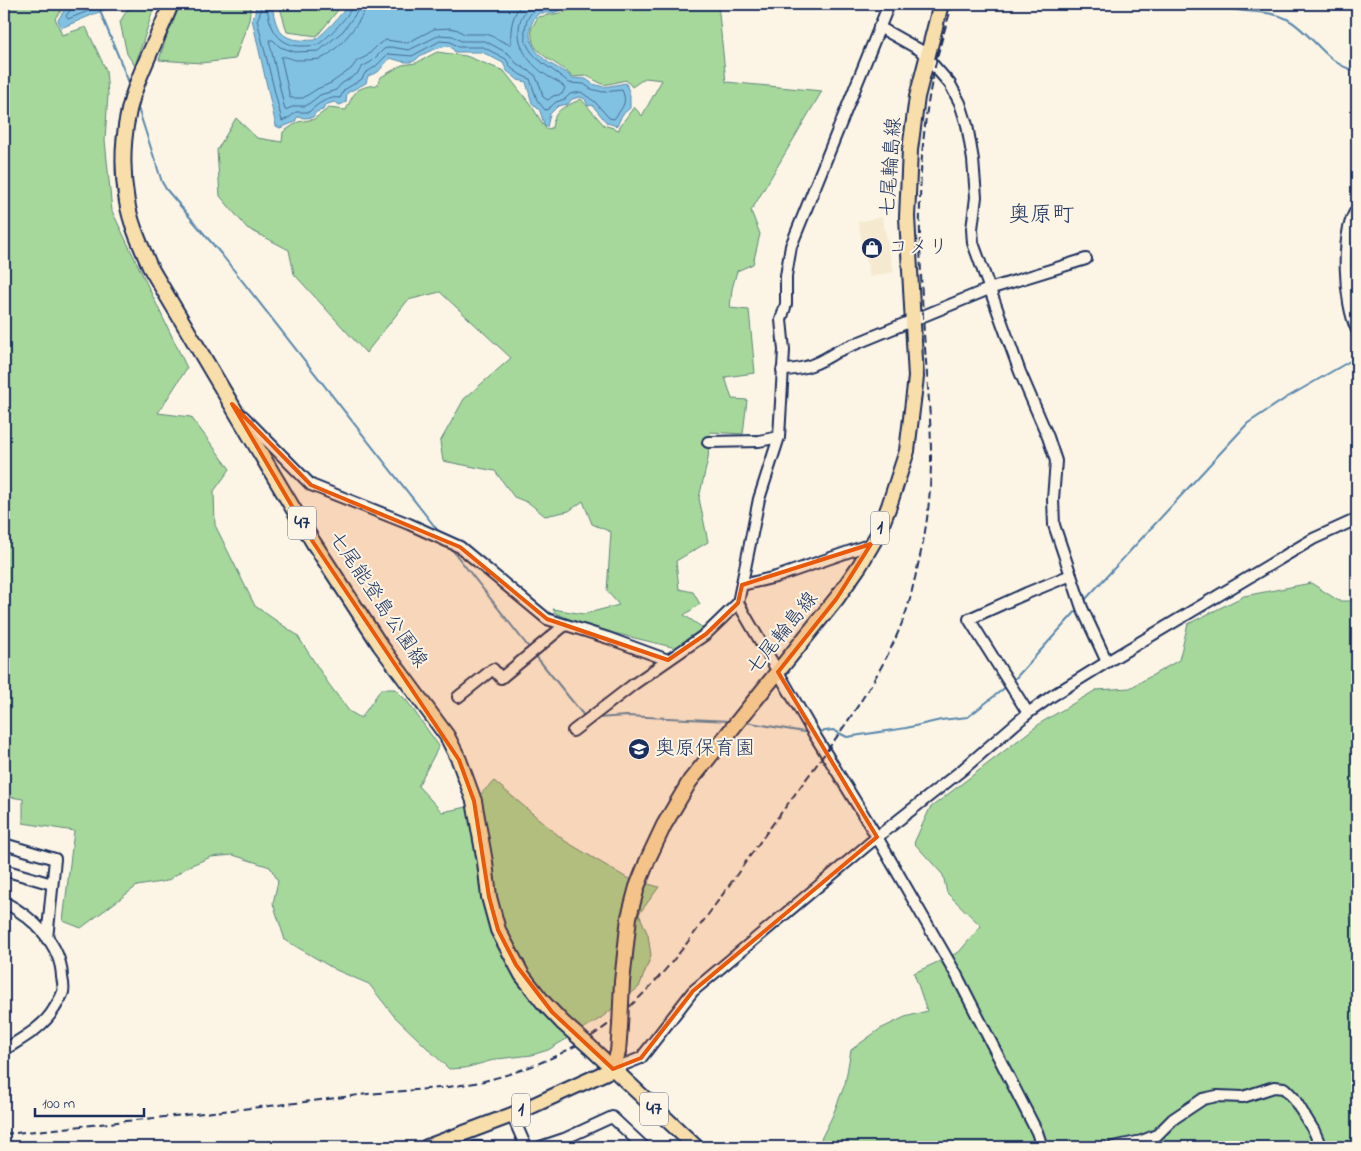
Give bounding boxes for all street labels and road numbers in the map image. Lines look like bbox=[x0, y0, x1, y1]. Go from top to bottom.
street label: 七尾輪島線 bbox=[874, 116, 910, 218]
road number: 47 bbox=[288, 506, 316, 540]
road number: 1 bbox=[871, 512, 889, 544]
street label: 七尾能登島公園線 bbox=[320, 526, 434, 674]
street label: 七尾輪島線 bbox=[740, 586, 826, 682]
road number: 47 bbox=[640, 1092, 668, 1126]
road number: 1 bbox=[512, 1094, 530, 1126]

